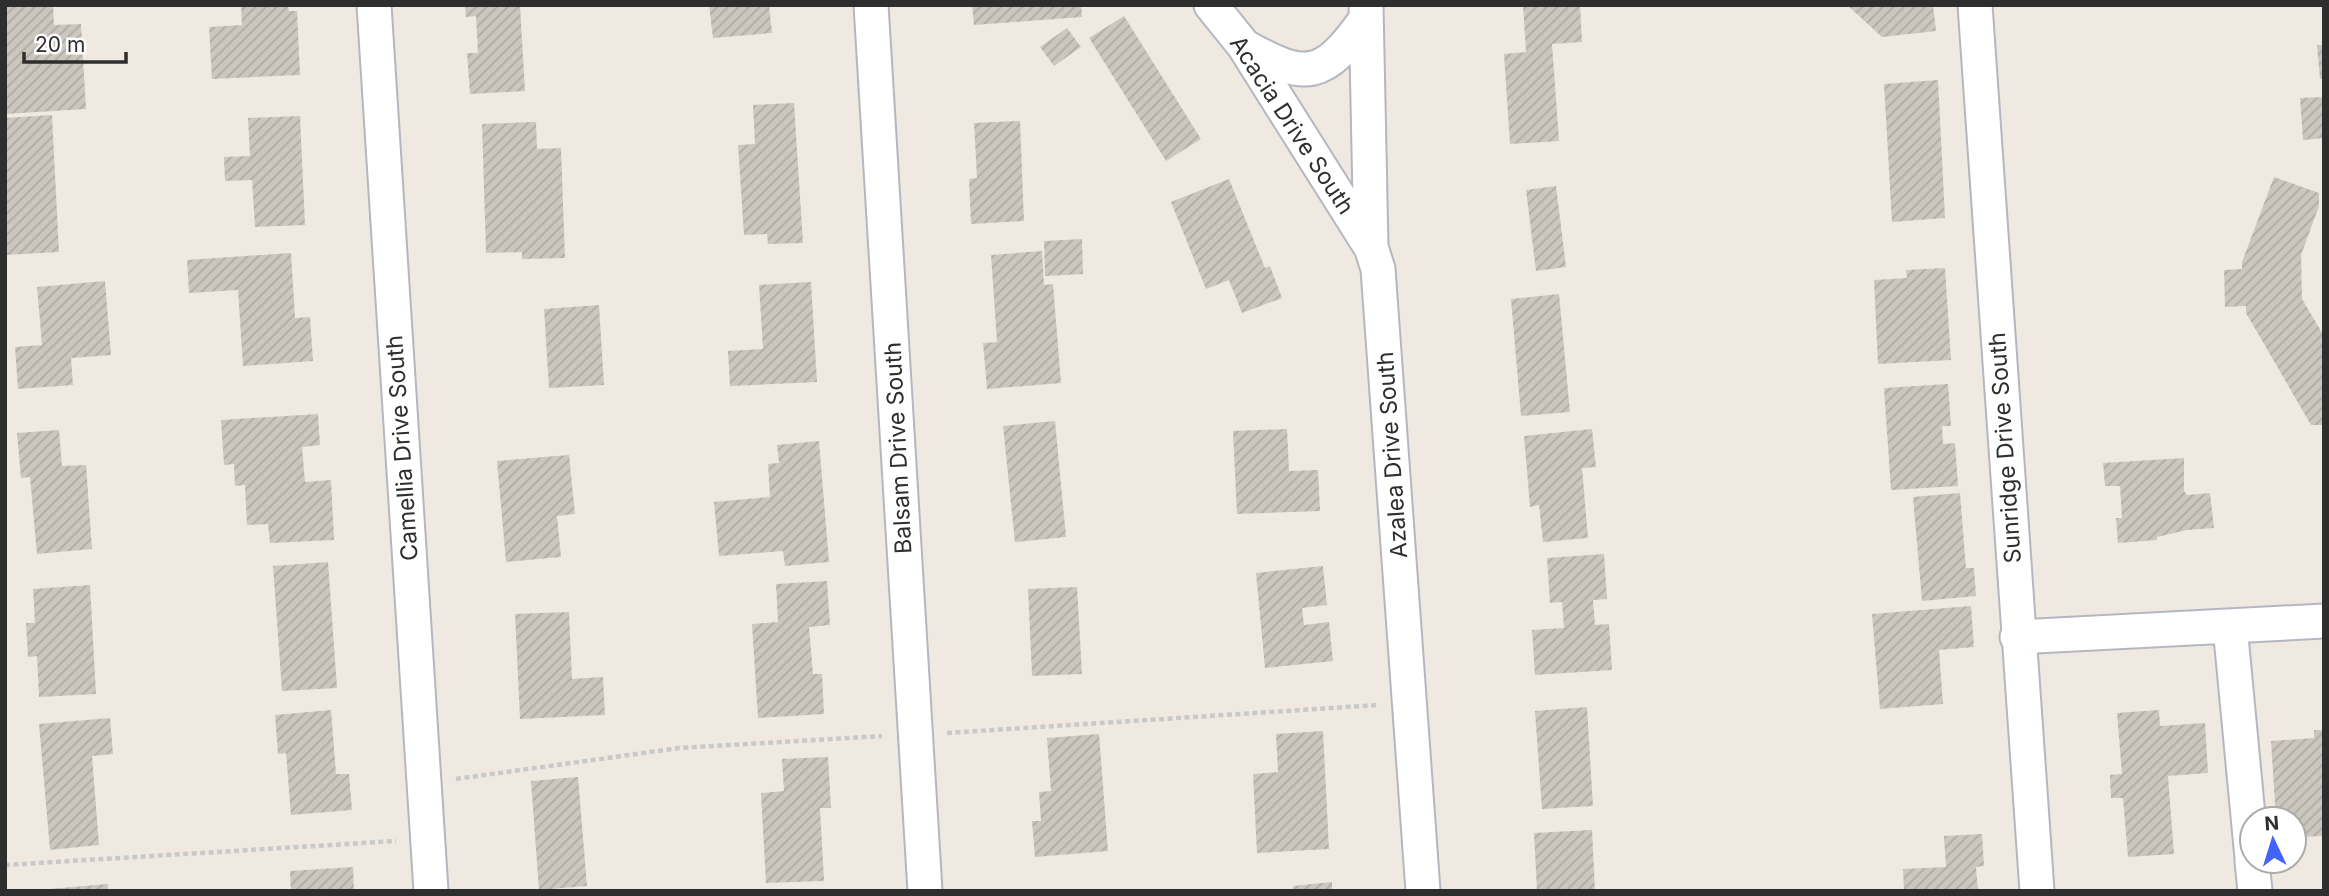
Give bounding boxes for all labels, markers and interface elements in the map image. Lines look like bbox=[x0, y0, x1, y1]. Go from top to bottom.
scale bar bbox=[24, 21, 126, 65]
street label: Acacia Drive South bbox=[1224, 31, 1360, 219]
text: 20 m bbox=[35, 32, 85, 57]
street label: Sunridge Drive South bbox=[1983, 332, 2027, 564]
street label: Camellia Drive South bbox=[380, 334, 424, 562]
street label: Balsam Drive South bbox=[878, 341, 918, 555]
street label: Azalea Drive South bbox=[1371, 351, 1413, 559]
north arrow bbox=[2238, 805, 2308, 875]
text: N bbox=[2264, 812, 2280, 836]

